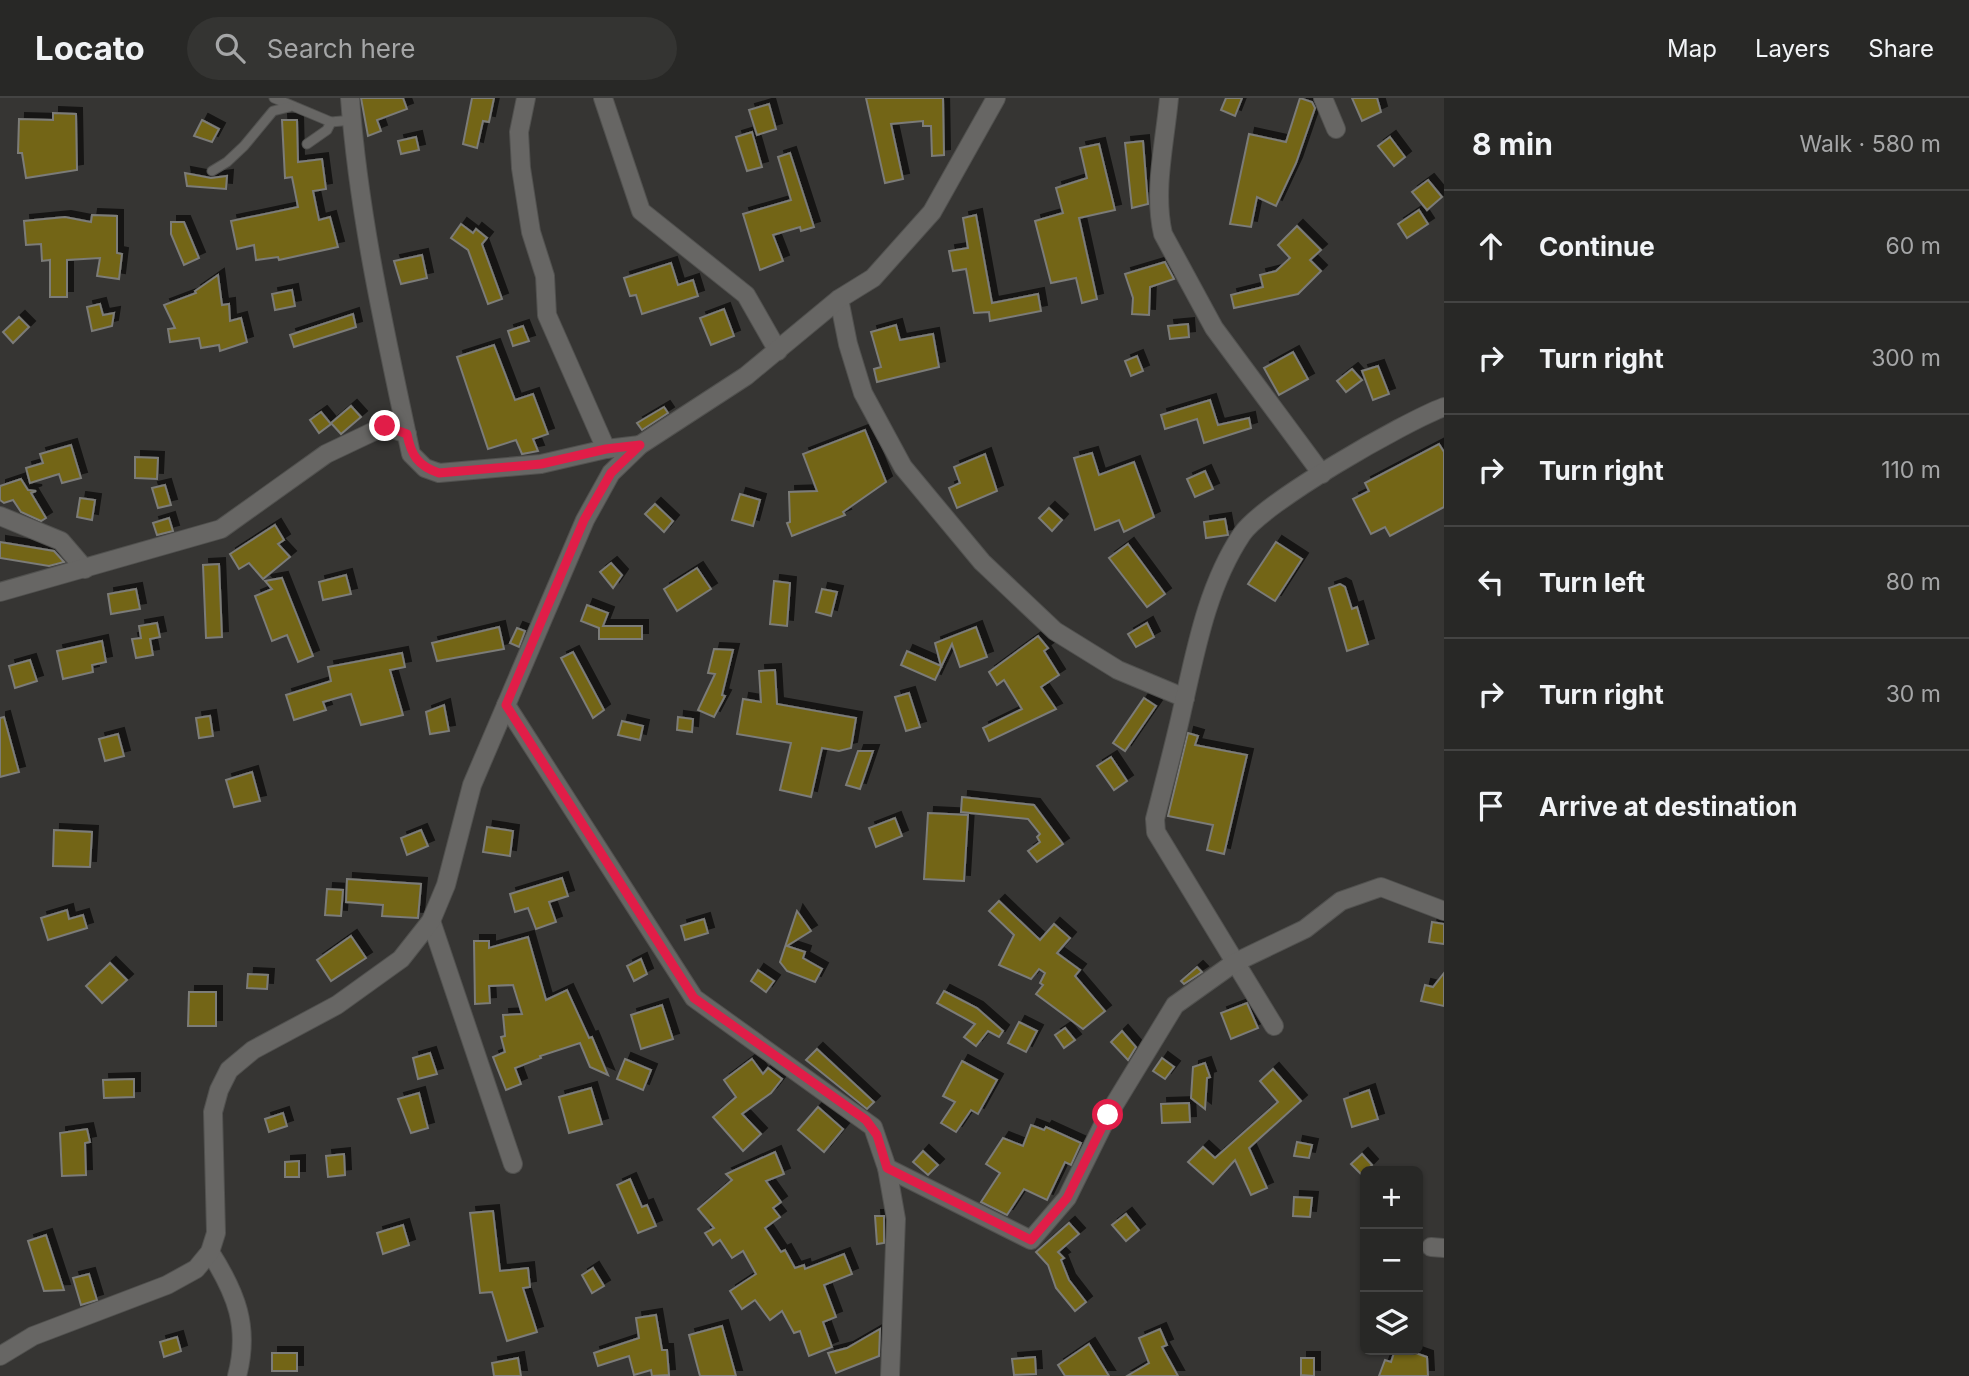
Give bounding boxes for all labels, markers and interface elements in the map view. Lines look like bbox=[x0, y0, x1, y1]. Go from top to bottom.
search box bbox=[187, 17, 677, 80]
text: Locato bbox=[35, 28, 145, 68]
icon: search bbox=[211, 29, 249, 67]
text: Search here bbox=[267, 33, 415, 64]
text: Map bbox=[1667, 34, 1717, 63]
text: Layers bbox=[1755, 34, 1830, 63]
text: Share bbox=[1868, 34, 1934, 63]
text: 8 min bbox=[1472, 126, 1553, 162]
text: Walk · 580 m bbox=[1799, 130, 1941, 158]
icon: ahead bbox=[1472, 227, 1510, 265]
text: Continue bbox=[1539, 231, 1655, 262]
text: 60 m bbox=[1886, 232, 1941, 260]
icon: right bbox=[1472, 339, 1510, 377]
text: Turn right bbox=[1539, 343, 1664, 374]
text: 300 m bbox=[1871, 344, 1941, 372]
route end bbox=[369, 410, 400, 441]
icon: right bbox=[1472, 451, 1510, 489]
text: Turn right bbox=[1539, 455, 1664, 486]
text: 110 m bbox=[1881, 456, 1941, 484]
icon: left bbox=[1472, 563, 1510, 601]
text: Turn left bbox=[1539, 567, 1645, 598]
text: 80 m bbox=[1886, 568, 1941, 596]
icon: right bbox=[1472, 675, 1510, 713]
text: Turn right bbox=[1539, 679, 1664, 710]
text: 30 m bbox=[1886, 680, 1941, 708]
icon: arrive bbox=[1472, 787, 1510, 825]
text: Arrive at destination bbox=[1539, 791, 1798, 822]
route start bbox=[1092, 1099, 1123, 1130]
map controls bbox=[1360, 1166, 1423, 1355]
button: + bbox=[1360, 1166, 1423, 1229]
button: − bbox=[1360, 1229, 1423, 1292]
button: layers bbox=[1360, 1292, 1423, 1355]

